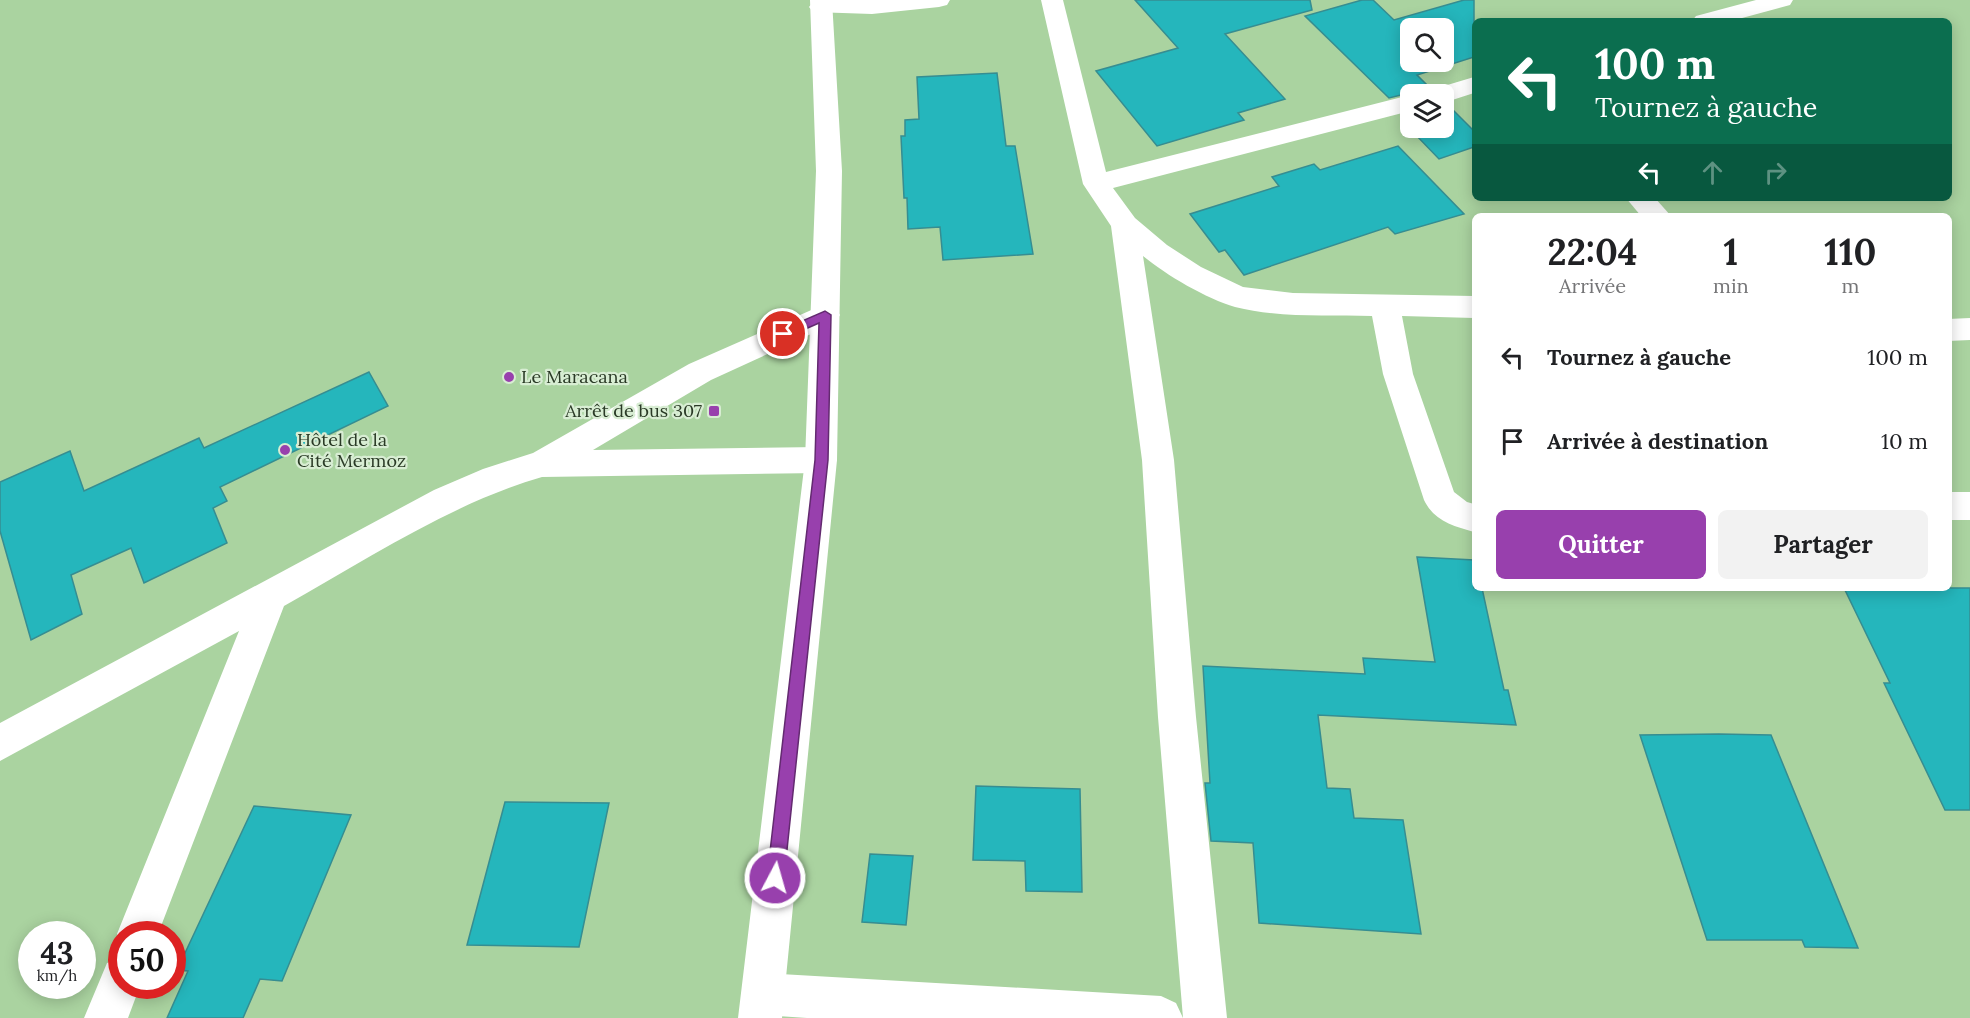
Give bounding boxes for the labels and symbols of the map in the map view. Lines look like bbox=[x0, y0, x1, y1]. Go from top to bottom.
pin bbox=[757, 308, 808, 359]
place label: Le Maracana bbox=[521, 365, 628, 388]
marker: Le Maracana bbox=[502, 370, 516, 384]
place label: Arrêt de bus 307 bbox=[564, 399, 702, 422]
marker: Arrêt de bus 307 bbox=[707, 404, 721, 418]
place label: Hôtel de la Cité Mermoz bbox=[297, 428, 406, 472]
marker: Hôtel de la Cité Mermoz bbox=[278, 443, 292, 457]
position arrow bbox=[743, 846, 807, 910]
speed limit sign: 50 bbox=[108, 921, 186, 999]

